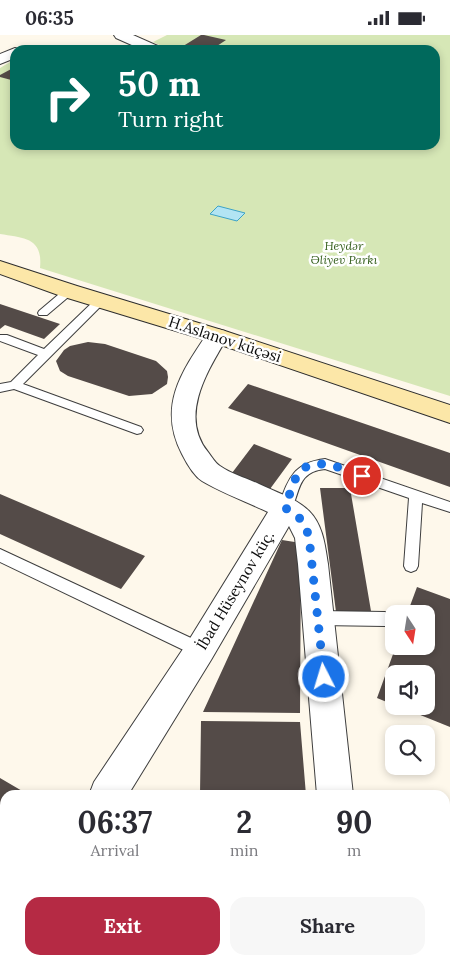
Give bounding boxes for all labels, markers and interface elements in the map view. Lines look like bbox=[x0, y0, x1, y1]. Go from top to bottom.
text: 06:35 bbox=[25, 6, 74, 30]
text: 50 m bbox=[118, 61, 201, 106]
icon: right bbox=[35, 65, 100, 130]
text: Turn right bbox=[118, 105, 223, 133]
park label: Heydər Əliyev Parkı bbox=[311, 238, 378, 267]
street label: H.Aslanov küçəsi bbox=[166, 312, 284, 366]
pin bbox=[341, 455, 383, 497]
icon: arrive bbox=[348, 462, 376, 490]
street label: İbad Hüseynov küç. bbox=[192, 527, 278, 653]
north arrow bbox=[385, 605, 435, 655]
map controls bbox=[385, 605, 435, 775]
position arrow bbox=[297, 650, 349, 702]
button: sound bbox=[385, 665, 435, 715]
button: search bbox=[385, 725, 435, 775]
text: 06:37 bbox=[78, 803, 152, 841]
text: 2 bbox=[236, 803, 252, 841]
text: 90 bbox=[336, 803, 372, 841]
text: Arrival bbox=[90, 840, 139, 860]
text: min bbox=[230, 840, 258, 860]
text: m bbox=[347, 840, 361, 860]
button: Exit bbox=[25, 897, 220, 955]
button: Share bbox=[230, 897, 425, 955]

